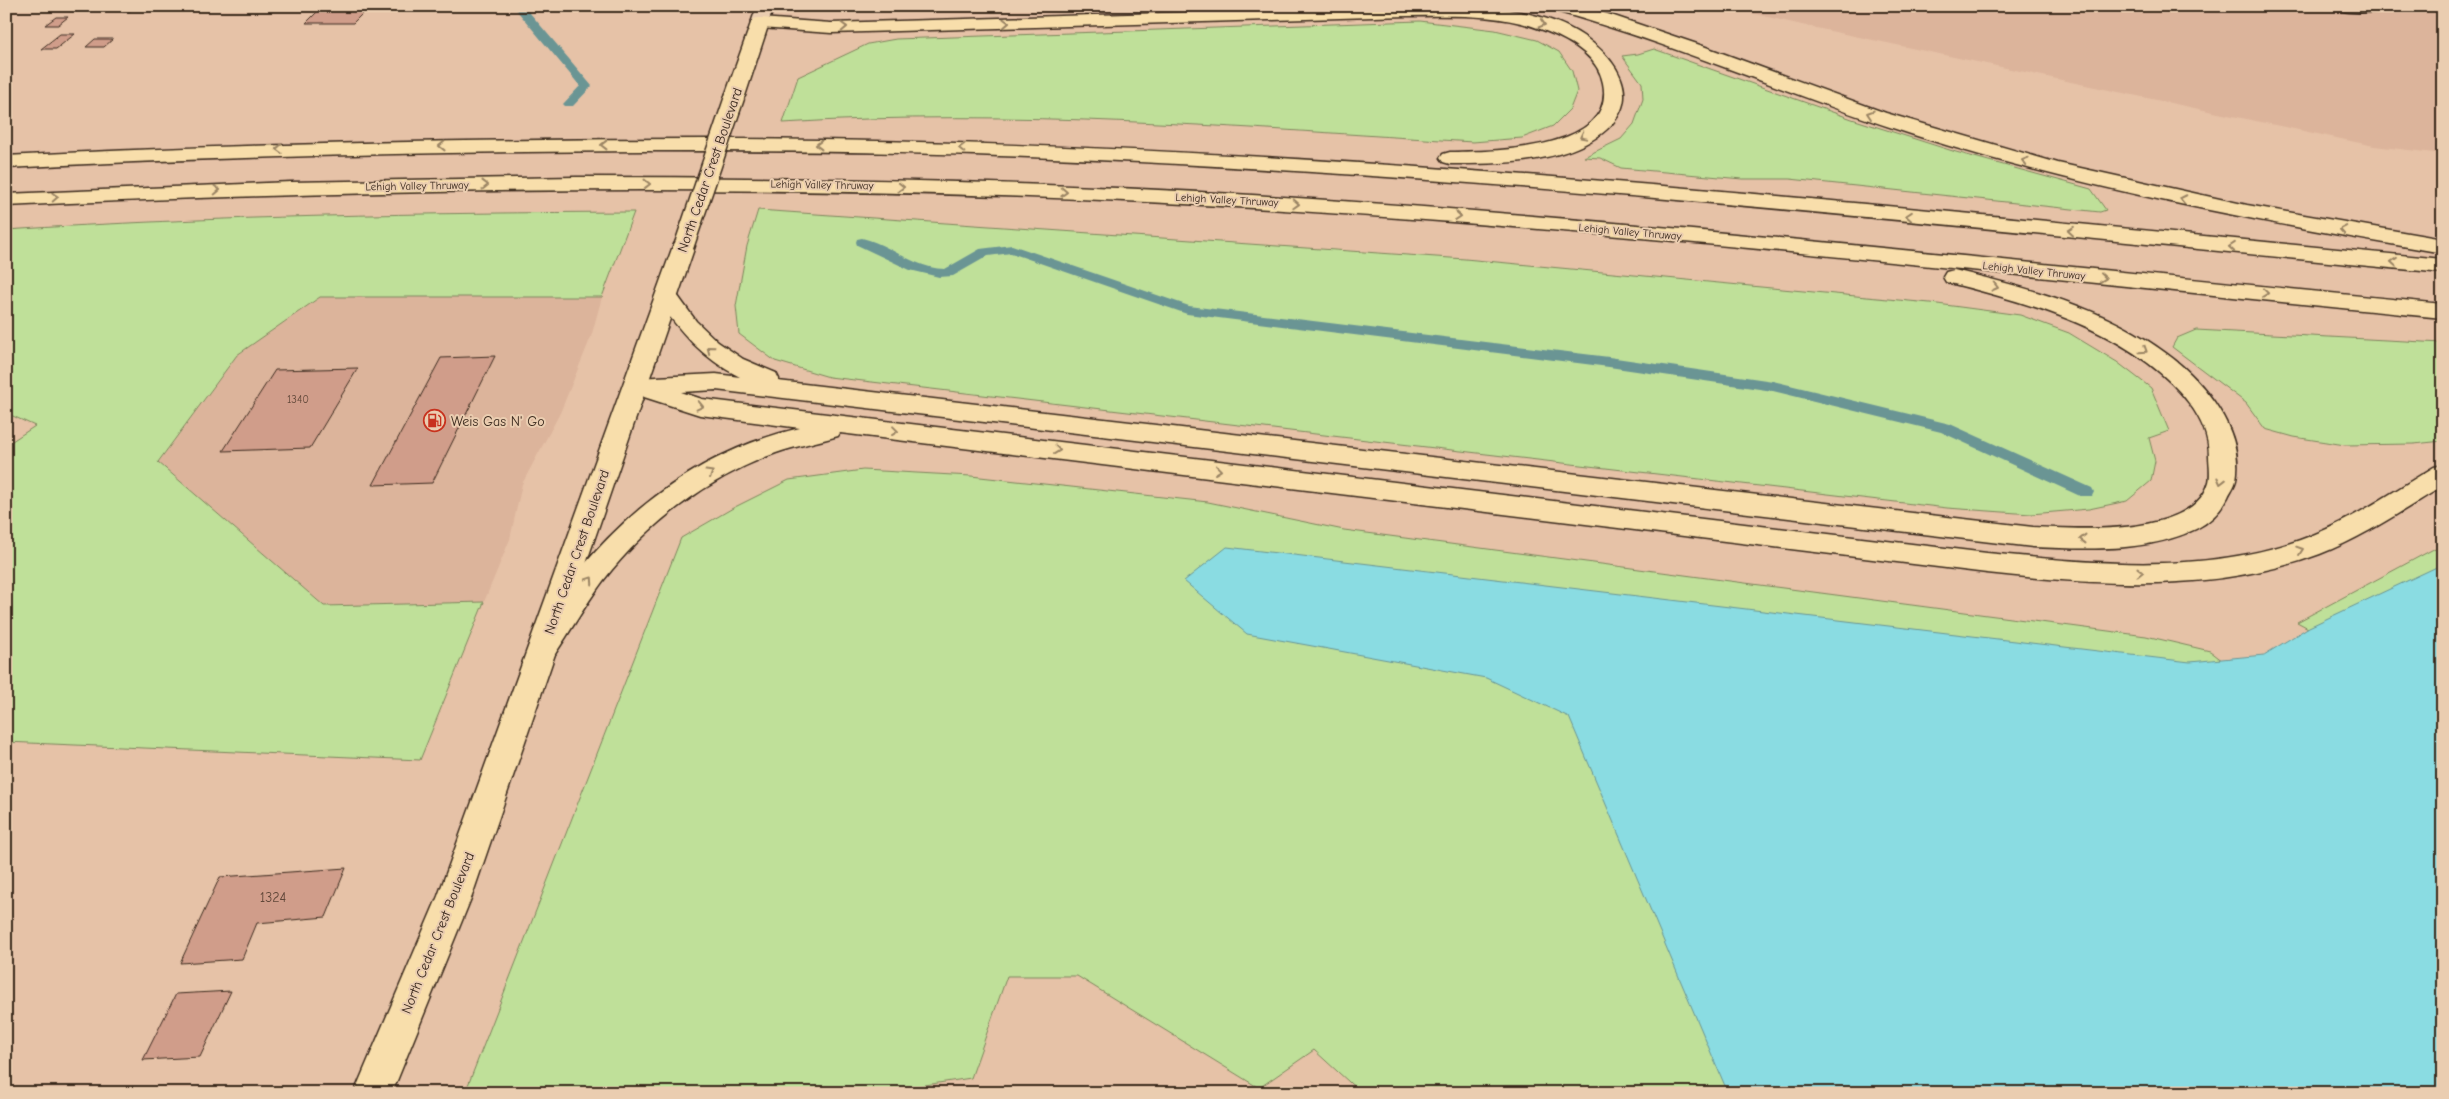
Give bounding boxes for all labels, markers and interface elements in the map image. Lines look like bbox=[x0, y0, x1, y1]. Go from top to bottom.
one-way arrow bbox=[1002, 17, 1010, 28]
one-way arrow bbox=[1538, 19, 1546, 29]
one-way arrow bbox=[840, 22, 848, 33]
street label: North Cedar Crest Boulevard bbox=[674, 85, 746, 255]
one-way arrow bbox=[1866, 110, 1874, 120]
one-way arrow bbox=[1579, 130, 1588, 140]
one-way arrow bbox=[600, 140, 608, 150]
one-way arrow bbox=[815, 140, 823, 151]
one-way arrow bbox=[437, 141, 445, 151]
one-way arrow bbox=[958, 143, 966, 153]
one-way arrow bbox=[275, 144, 283, 155]
one-way arrow bbox=[2022, 156, 2030, 166]
street label: Lehigh Valley Thruway bbox=[770, 178, 874, 192]
street label: Lehigh Valley Thruway bbox=[365, 179, 469, 193]
one-way arrow bbox=[644, 179, 651, 189]
one-way arrow bbox=[481, 180, 489, 190]
one-way arrow bbox=[898, 181, 906, 192]
one-way arrow bbox=[214, 185, 222, 196]
one-way arrow bbox=[1060, 187, 1068, 197]
street label: Lehigh Valley Thruway bbox=[1175, 191, 1279, 209]
one-way arrow bbox=[51, 192, 59, 203]
one-way arrow bbox=[2179, 194, 2188, 205]
one-way arrow bbox=[1292, 199, 1300, 210]
one-way arrow bbox=[1454, 211, 1462, 222]
one-way arrow bbox=[1905, 211, 1913, 222]
street label: Lehigh Valley Thruway bbox=[1578, 221, 1682, 243]
one-way arrow bbox=[2338, 225, 2347, 235]
one-way arrow bbox=[2066, 226, 2074, 237]
one-way arrow bbox=[2228, 241, 2236, 252]
one-way arrow bbox=[2390, 257, 2398, 268]
street label: Lehigh Valley Thruway bbox=[1982, 259, 2086, 283]
one-way arrow bbox=[2099, 272, 2107, 283]
one-way arrow bbox=[1991, 281, 1999, 292]
one-way arrow bbox=[2261, 288, 2269, 299]
one-way arrow bbox=[2139, 343, 2148, 353]
one-way arrow bbox=[707, 346, 716, 354]
house number: 1340 bbox=[287, 393, 309, 406]
one-way arrow bbox=[695, 400, 704, 411]
fuel station icon: Weis Gas N' Go bbox=[423, 409, 447, 433]
place label: Weis Gas N' Go bbox=[451, 413, 545, 430]
one-way arrow bbox=[892, 425, 900, 436]
one-way arrow bbox=[1053, 444, 1061, 455]
one-way arrow bbox=[1214, 464, 1222, 475]
street label: North Cedar Crest Boulevard bbox=[541, 467, 613, 637]
one-way arrow bbox=[705, 469, 714, 479]
one-way arrow bbox=[2216, 477, 2227, 485]
one-way arrow bbox=[2078, 534, 2086, 544]
one-way arrow bbox=[2296, 546, 2304, 556]
one-way arrow bbox=[2136, 567, 2144, 577]
one-way arrow bbox=[584, 576, 593, 586]
street label: North Cedar Crest Boulevard bbox=[398, 850, 478, 1016]
house number: 1324 bbox=[260, 889, 287, 906]

